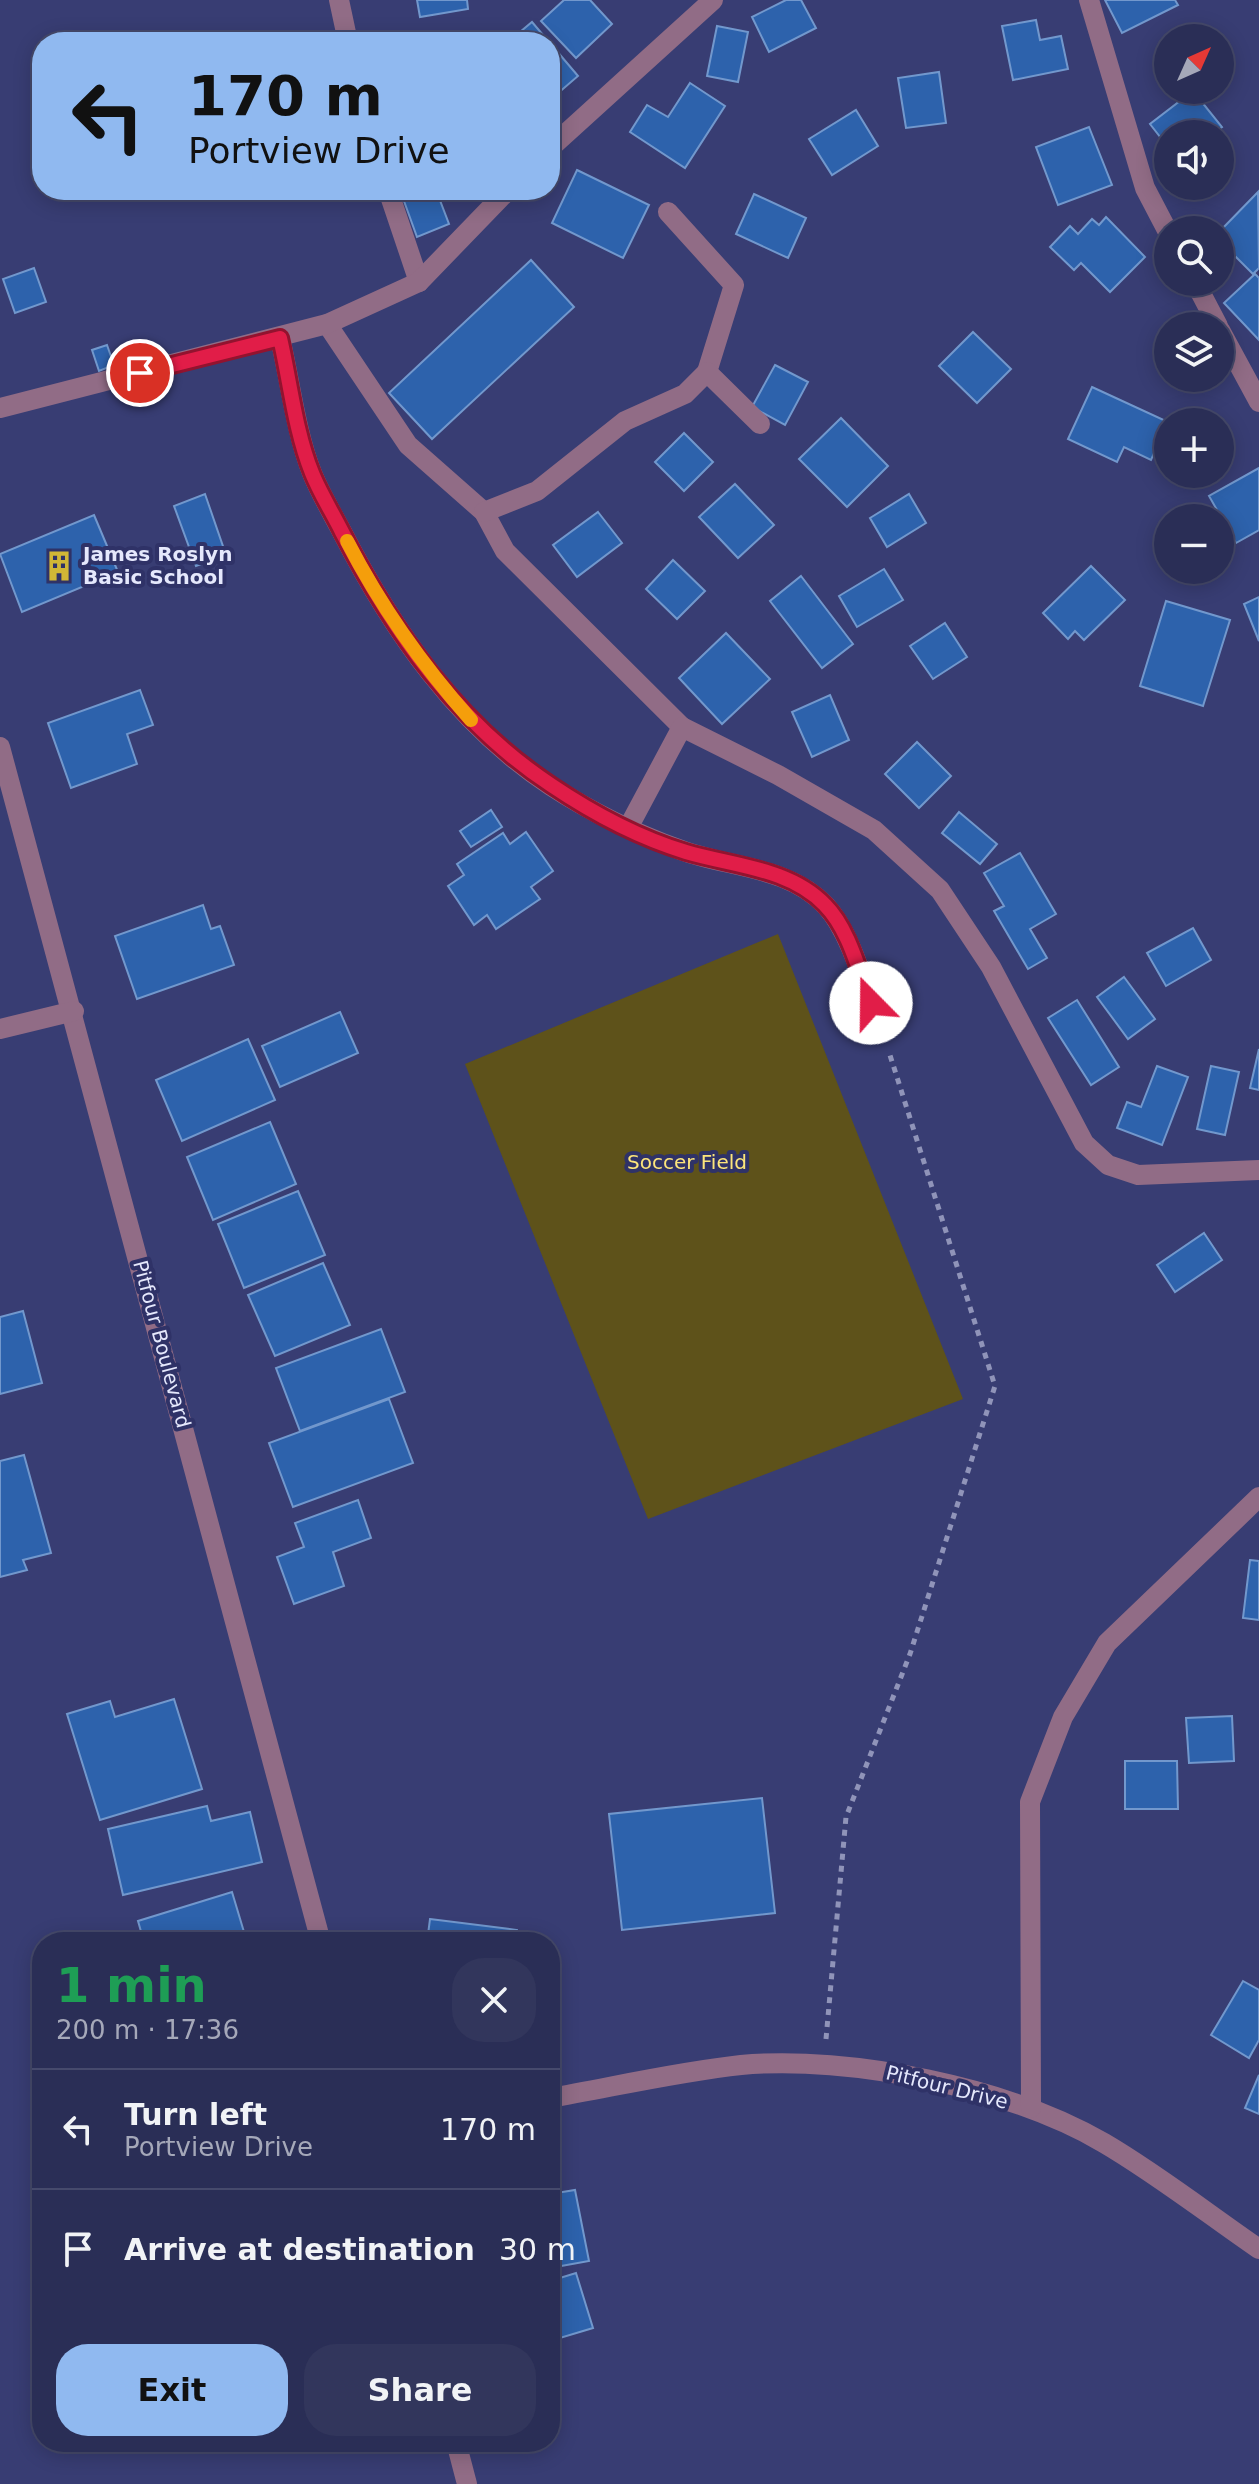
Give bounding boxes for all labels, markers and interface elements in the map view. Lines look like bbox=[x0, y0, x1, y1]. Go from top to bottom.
north arrow bbox=[1154, 24, 1234, 104]
map controls bbox=[1154, 24, 1234, 584]
text: 170 m bbox=[188, 63, 383, 128]
icon: left bbox=[56, 64, 160, 168]
button: sound bbox=[1154, 120, 1234, 200]
text: Portview Drive bbox=[188, 130, 450, 171]
button: search bbox=[1154, 216, 1234, 296]
button: layers bbox=[1154, 312, 1234, 392]
pin bbox=[106, 339, 174, 407]
icon: arrive bbox=[118, 351, 162, 395]
button: + bbox=[1154, 408, 1234, 488]
button: − bbox=[1154, 504, 1234, 584]
place label: James Roslyn Basic School bbox=[81, 542, 232, 589]
building icon: James Roslyn Basic School bbox=[42, 549, 76, 583]
position arrow bbox=[829, 961, 913, 1045]
park label: Soccer Field bbox=[627, 1150, 747, 1174]
street label: Pitfour Boulevard bbox=[128, 1257, 196, 1431]
text: 1 min bbox=[56, 1957, 207, 2013]
button: close bbox=[452, 1958, 536, 2042]
text: 200 m · 17:36 bbox=[56, 2015, 239, 2045]
street label: Pitfour Drive bbox=[884, 2060, 1010, 2114]
text: Turn left bbox=[124, 2097, 267, 2132]
icon: left bbox=[56, 2107, 100, 2151]
text: 170 m bbox=[440, 2112, 536, 2147]
text: Portview Drive bbox=[124, 2132, 313, 2162]
icon: arrive bbox=[56, 2227, 100, 2271]
text: Arrive at destination bbox=[124, 2232, 475, 2267]
text: 30 m bbox=[499, 2232, 576, 2267]
button: Exit bbox=[56, 2344, 288, 2436]
button: Share bbox=[304, 2344, 536, 2436]

